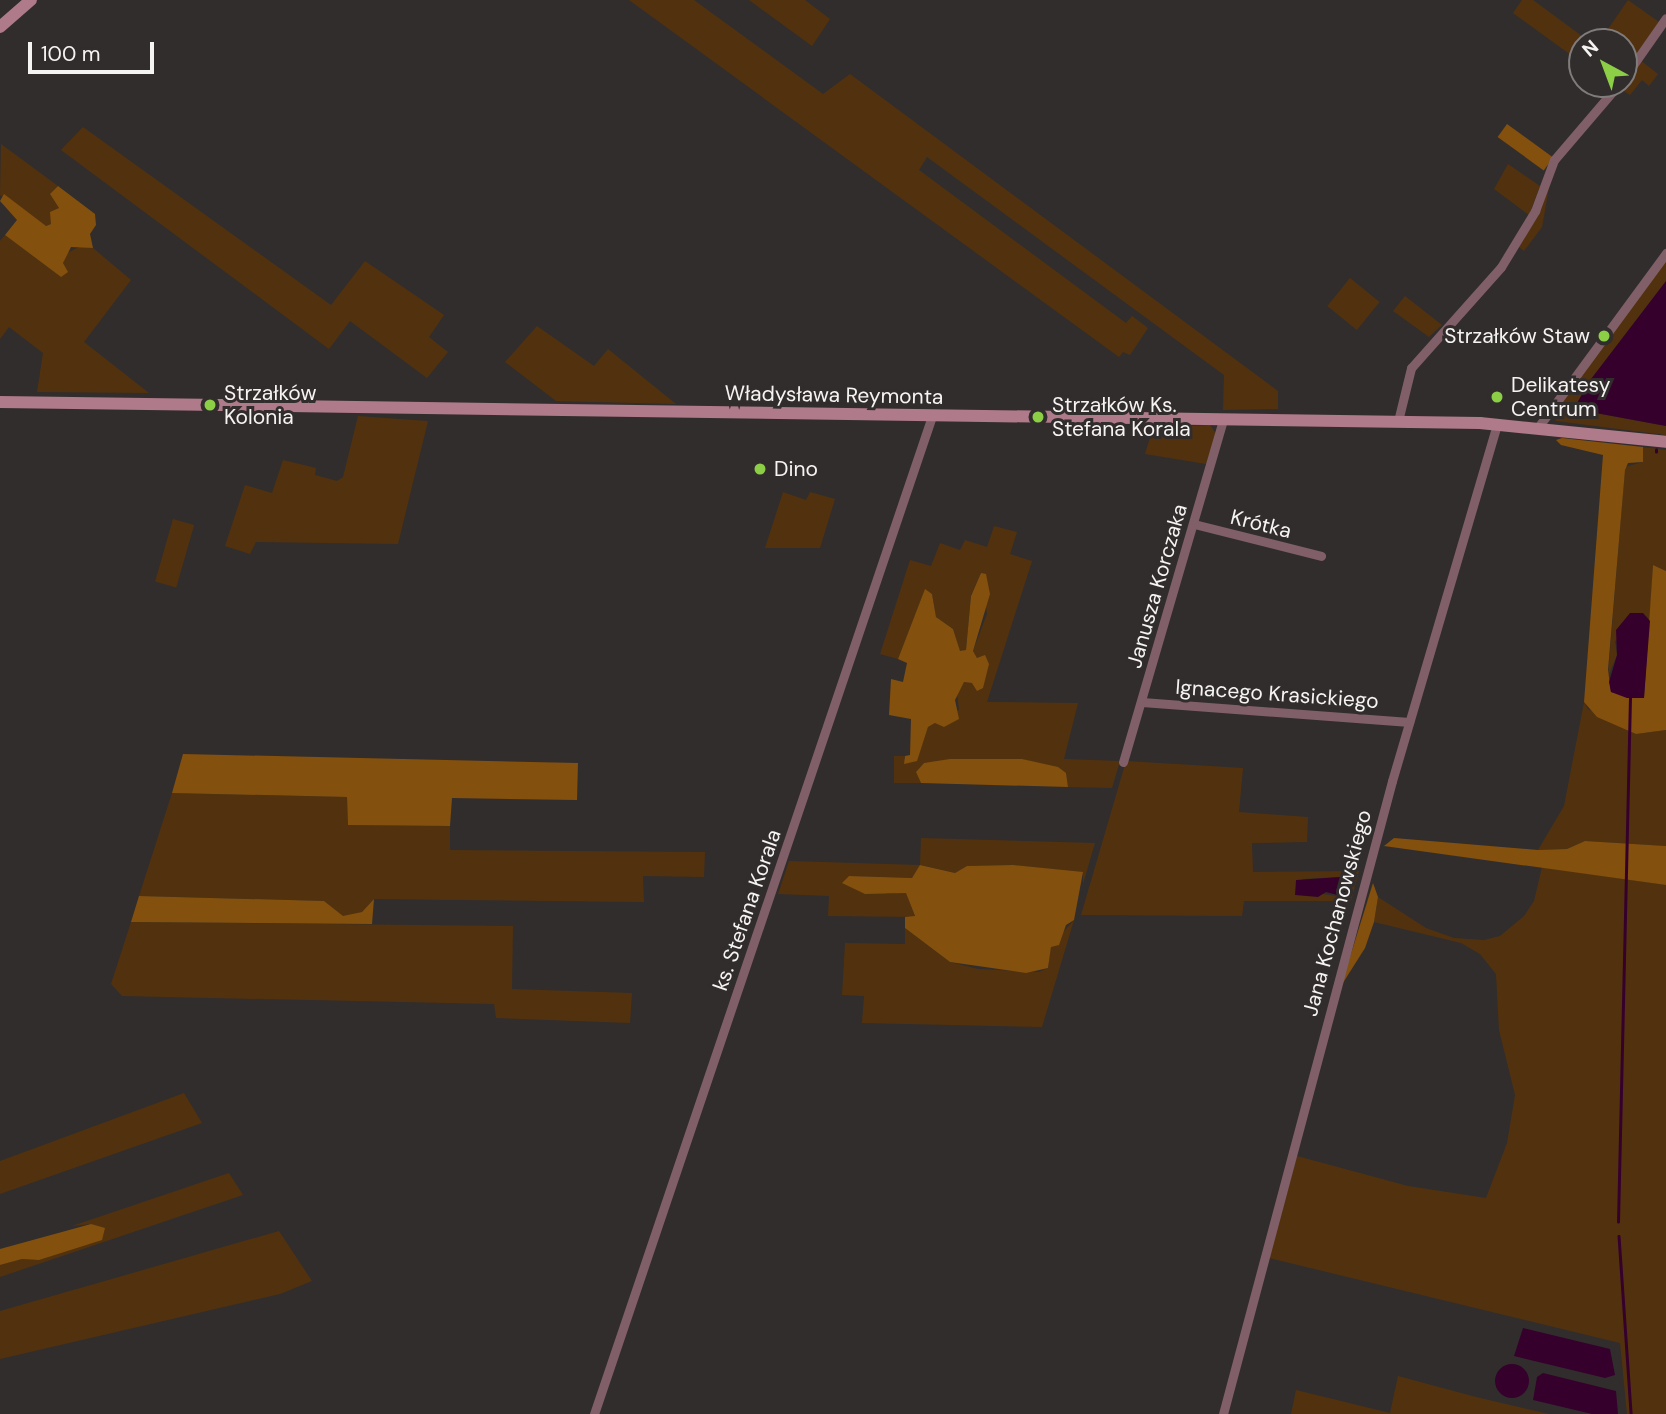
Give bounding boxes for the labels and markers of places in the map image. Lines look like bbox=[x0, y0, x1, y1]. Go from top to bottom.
place label: Strzałków Staw bbox=[1444, 323, 1590, 349]
marker: Strzałków Staw bbox=[1596, 328, 1612, 344]
place label: Delikatesy Centrum bbox=[1511, 372, 1610, 422]
place label: Strzałków Kolonia bbox=[224, 380, 316, 430]
marker: Delikatesy Centrum bbox=[1489, 389, 1505, 405]
place label: Strzałków Ks. Stefana Korala bbox=[1052, 392, 1191, 442]
marker: Strzałków Kolonia bbox=[202, 397, 218, 413]
marker: Strzałków Ks. Stefana Korala bbox=[1030, 409, 1046, 425]
place label: Dino bbox=[774, 456, 818, 482]
marker: Dino bbox=[752, 461, 768, 477]

